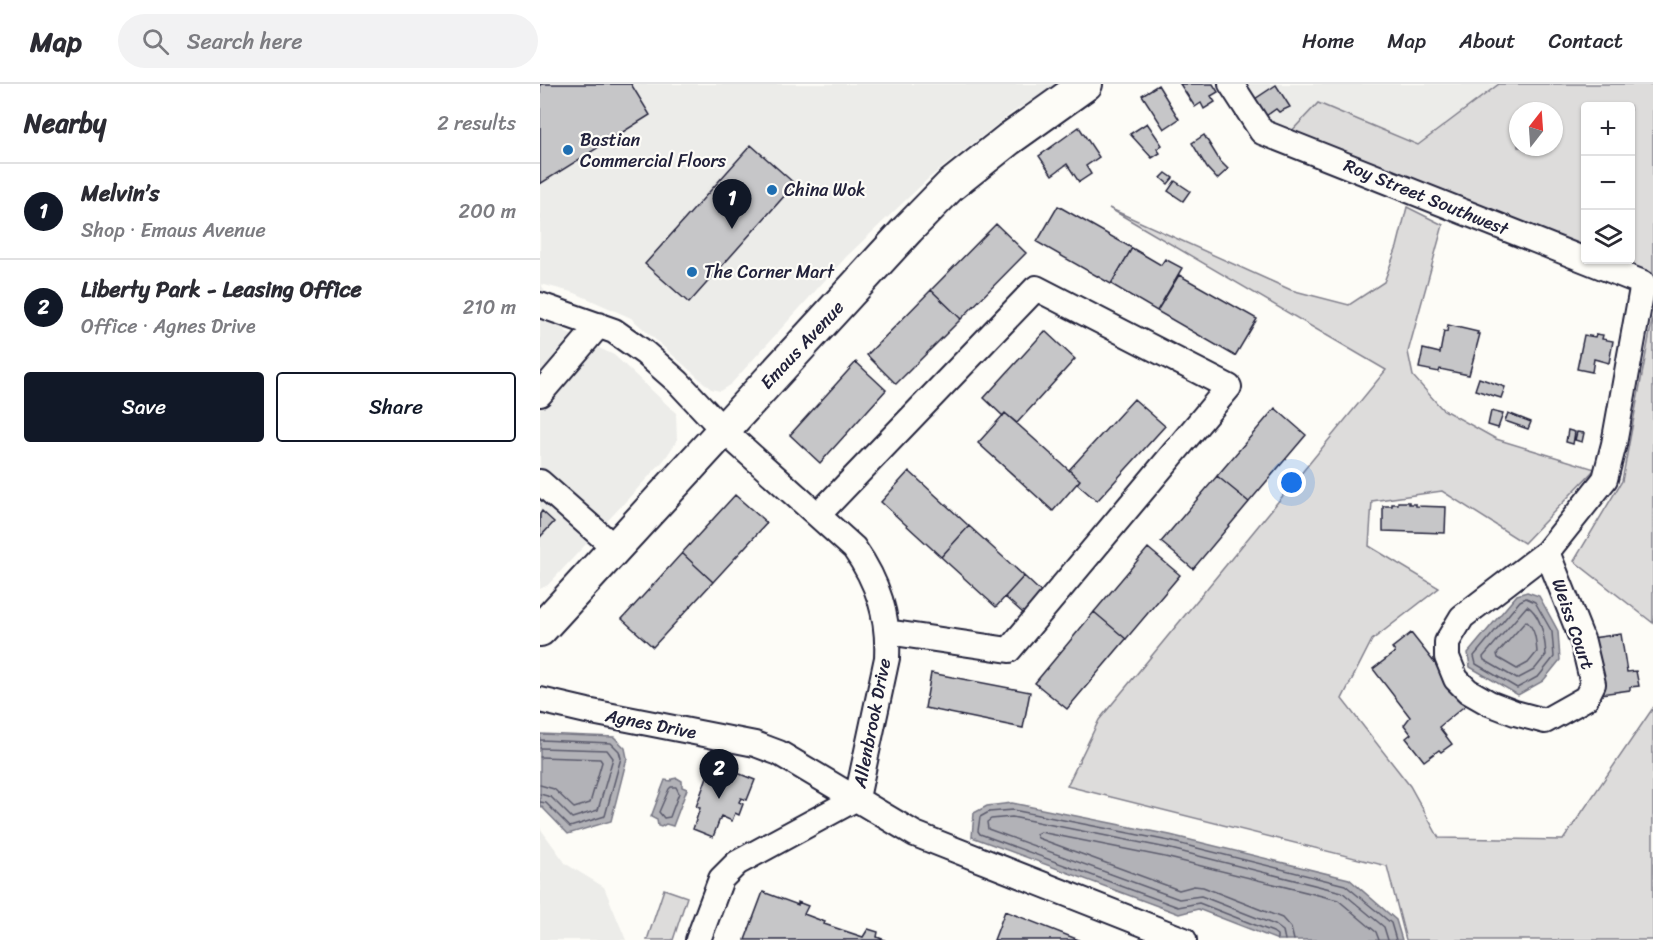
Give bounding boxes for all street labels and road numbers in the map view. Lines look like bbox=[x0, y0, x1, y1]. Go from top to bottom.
street label: Roy Street Southwest bbox=[1339, 149, 1514, 245]
street label: Emaus Avenue bbox=[752, 293, 852, 397]
street label: Weiss Court bbox=[1543, 574, 1604, 674]
street label: Allenbrook Drive bbox=[844, 655, 900, 792]
street label: Agnes Drive bbox=[602, 699, 700, 749]

